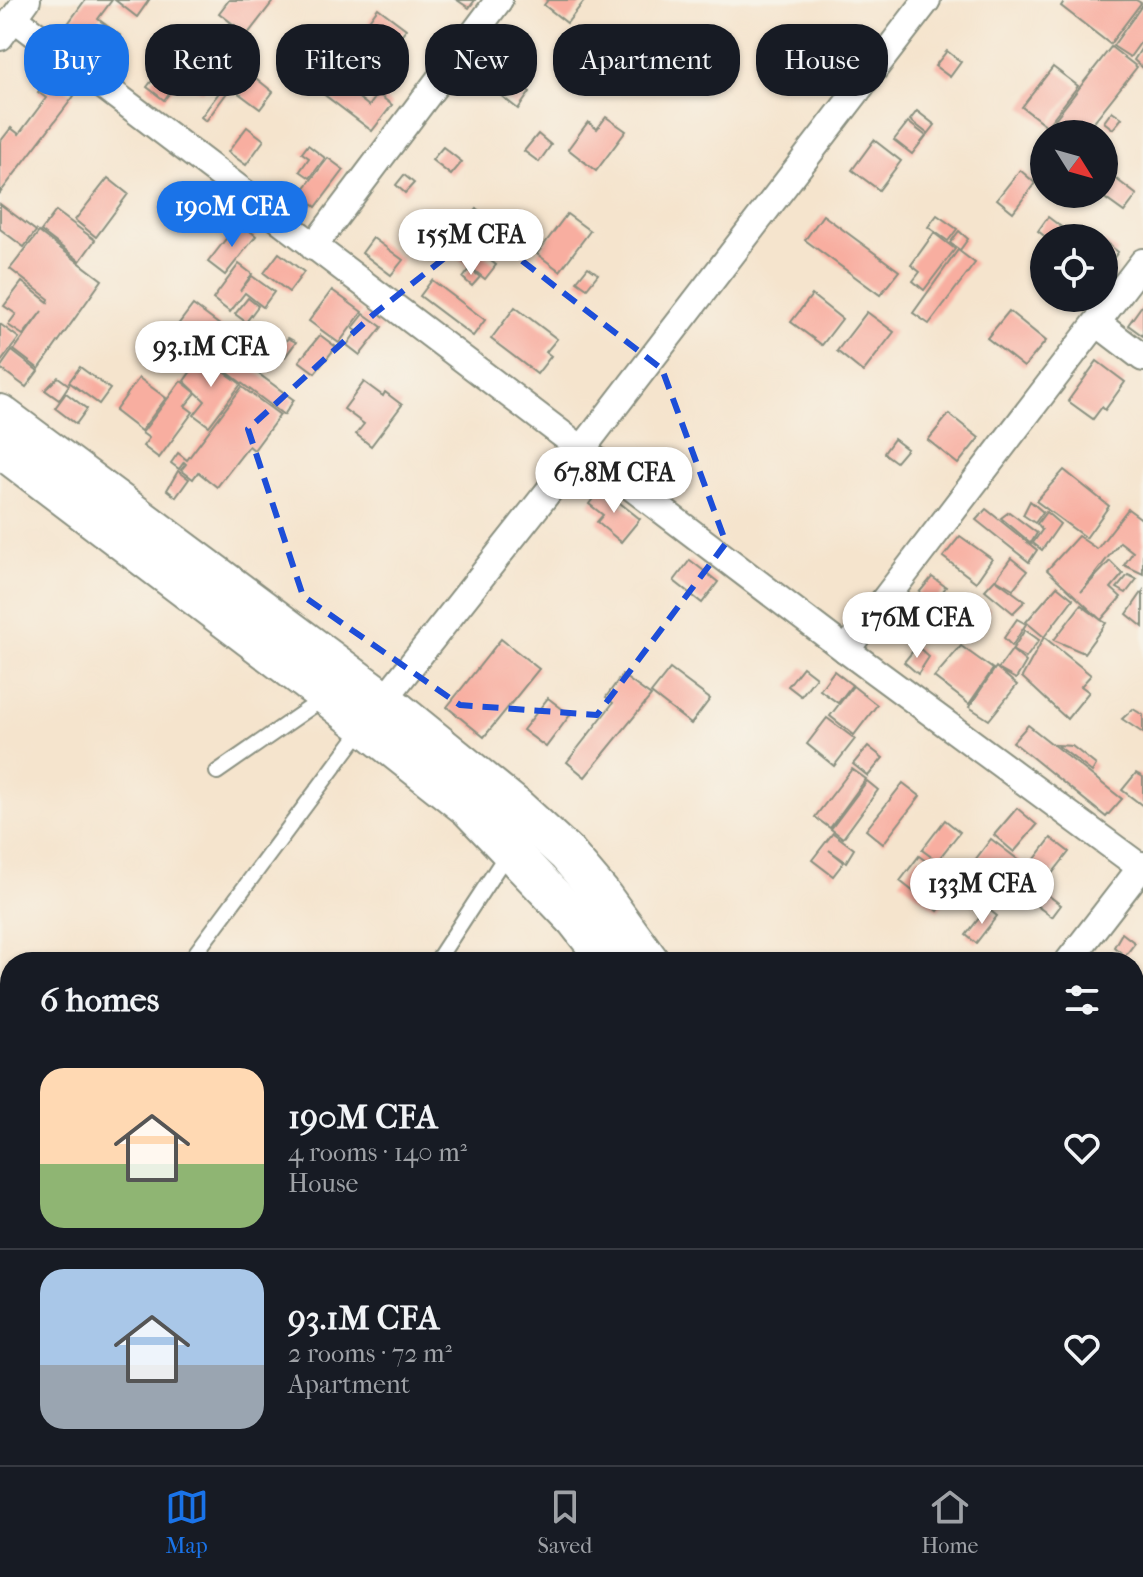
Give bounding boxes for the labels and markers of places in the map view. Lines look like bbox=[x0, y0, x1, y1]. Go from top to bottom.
pin: 190M CFA bbox=[149, 181, 315, 249]
pin: 155M CFA bbox=[388, 209, 554, 277]
pin: 93.1M CFA bbox=[119, 321, 303, 389]
pin: 67.8M CFA bbox=[522, 447, 706, 515]
pin: 176M CFA bbox=[834, 592, 1000, 660]
pin: 133M CFA bbox=[899, 858, 1065, 926]

